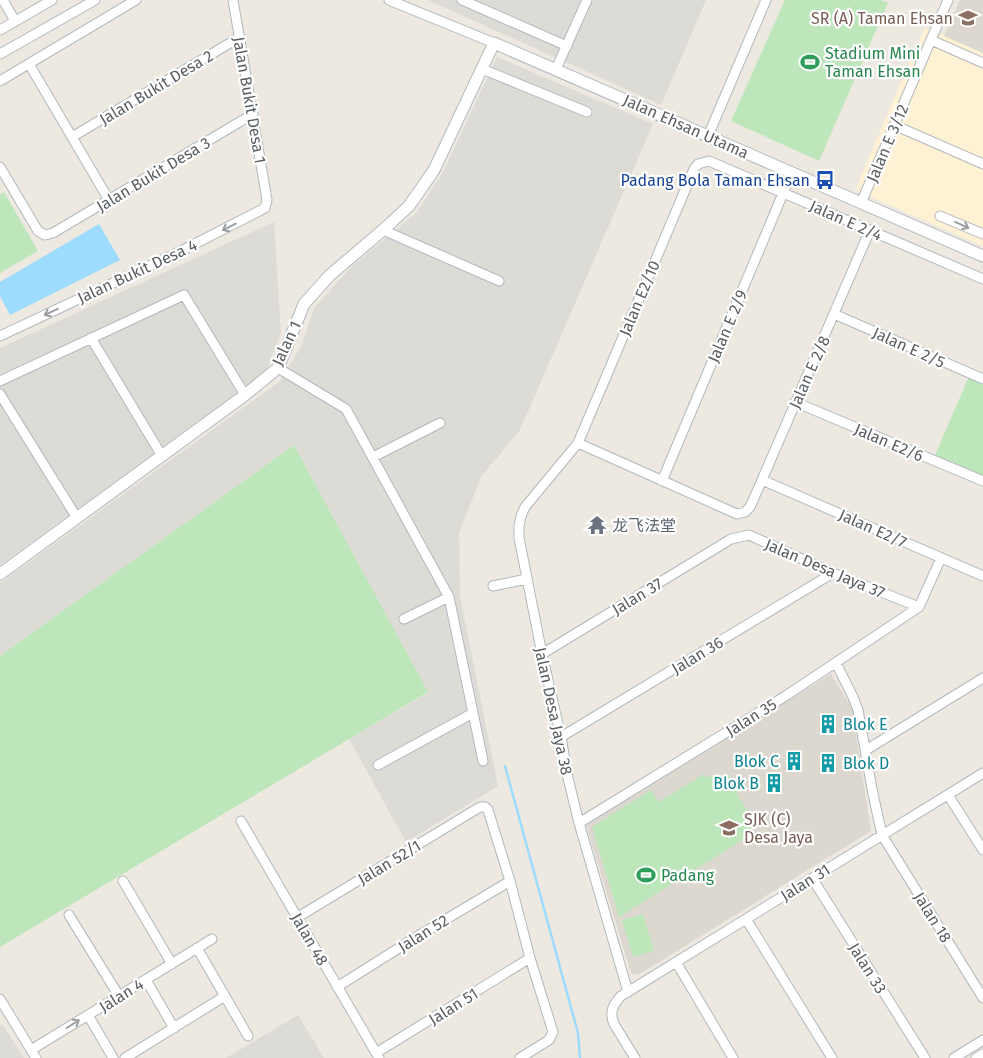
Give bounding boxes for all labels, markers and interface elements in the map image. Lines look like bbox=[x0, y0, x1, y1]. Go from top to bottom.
school or university icon: SR (A) Taman Ehsan bbox=[957, 7, 979, 29]
place label: SR (A) Taman Ehsan bbox=[811, 9, 953, 28]
street label: Jalan Bukit Desa 1 bbox=[229, 35, 270, 165]
place label: Stadium Mini Taman Ehsan bbox=[825, 44, 921, 81]
street label: Jalan Bukit Desa 2 bbox=[96, 46, 217, 129]
sports icon: Stadium Mini Taman Ehsan bbox=[799, 51, 821, 73]
street label: Jalan Ehsan Utama bbox=[620, 90, 751, 163]
street label: Jalan E 3/12 bbox=[862, 101, 912, 185]
street label: Jalan Bukit Desa 3 bbox=[93, 133, 214, 216]
bus stop icon: Padang Bola Taman Ehsan bbox=[814, 169, 836, 191]
place label: Padang Bola Taman Ehsan bbox=[621, 171, 810, 190]
street label: Jalan E 2/4 bbox=[807, 196, 885, 245]
one-way arrow bbox=[954, 221, 969, 231]
one-way arrow bbox=[222, 222, 237, 232]
street label: Jalan Bukit Desa 4 bbox=[74, 235, 201, 308]
street label: Jalan E2/10 bbox=[615, 258, 664, 339]
street label: Jalan E 2/9 bbox=[704, 287, 751, 365]
one-way arrow bbox=[44, 308, 59, 317]
street label: Jalan 1 bbox=[268, 318, 305, 369]
street label: Jalan E 2/5 bbox=[870, 323, 948, 372]
street label: Jalan E 2/8 bbox=[785, 333, 834, 412]
street label: Jalan E2/6 bbox=[851, 419, 926, 466]
street label: Jalan E2/7 bbox=[836, 505, 910, 552]
temple icon: 龙飞法堂 bbox=[586, 514, 608, 536]
place label: 龙飞法堂 bbox=[612, 516, 676, 535]
street label: Jalan Desa Jaya 37 bbox=[762, 535, 888, 602]
street label: Jalan 37 bbox=[609, 574, 666, 619]
street label: Jalan 36 bbox=[668, 633, 727, 678]
street label: Jalan Desa Jaya 38 bbox=[531, 645, 576, 777]
street label: Jalan 35 bbox=[722, 694, 780, 740]
building icon: Blok E bbox=[817, 713, 839, 735]
place label: Blok E bbox=[843, 715, 888, 734]
building icon: Blok C bbox=[783, 750, 805, 772]
place label: Blok C bbox=[734, 752, 779, 771]
building icon: Blok D bbox=[817, 752, 839, 774]
place label: Blok D bbox=[843, 754, 889, 773]
building icon: Blok B bbox=[763, 772, 785, 794]
place label: Blok B bbox=[713, 774, 759, 793]
place label: SJK (C) Desa Jaya bbox=[744, 810, 813, 847]
school or university icon: SJK (C) Desa Jaya bbox=[718, 817, 740, 839]
street label: Jalan 52/1 bbox=[354, 836, 424, 889]
street label: Jalan 31 bbox=[777, 860, 834, 905]
sports icon: Padang bbox=[635, 864, 657, 886]
place label: Padang bbox=[661, 866, 715, 885]
street label: Jalan 18 bbox=[910, 888, 956, 946]
street label: Jalan 48 bbox=[287, 910, 332, 969]
street label: Jalan 52 bbox=[394, 910, 452, 956]
street label: Jalan 33 bbox=[845, 939, 891, 997]
street label: Jalan 4 bbox=[96, 974, 147, 1016]
street label: Jalan 51 bbox=[425, 984, 481, 1029]
one-way arrow bbox=[65, 1019, 79, 1029]

